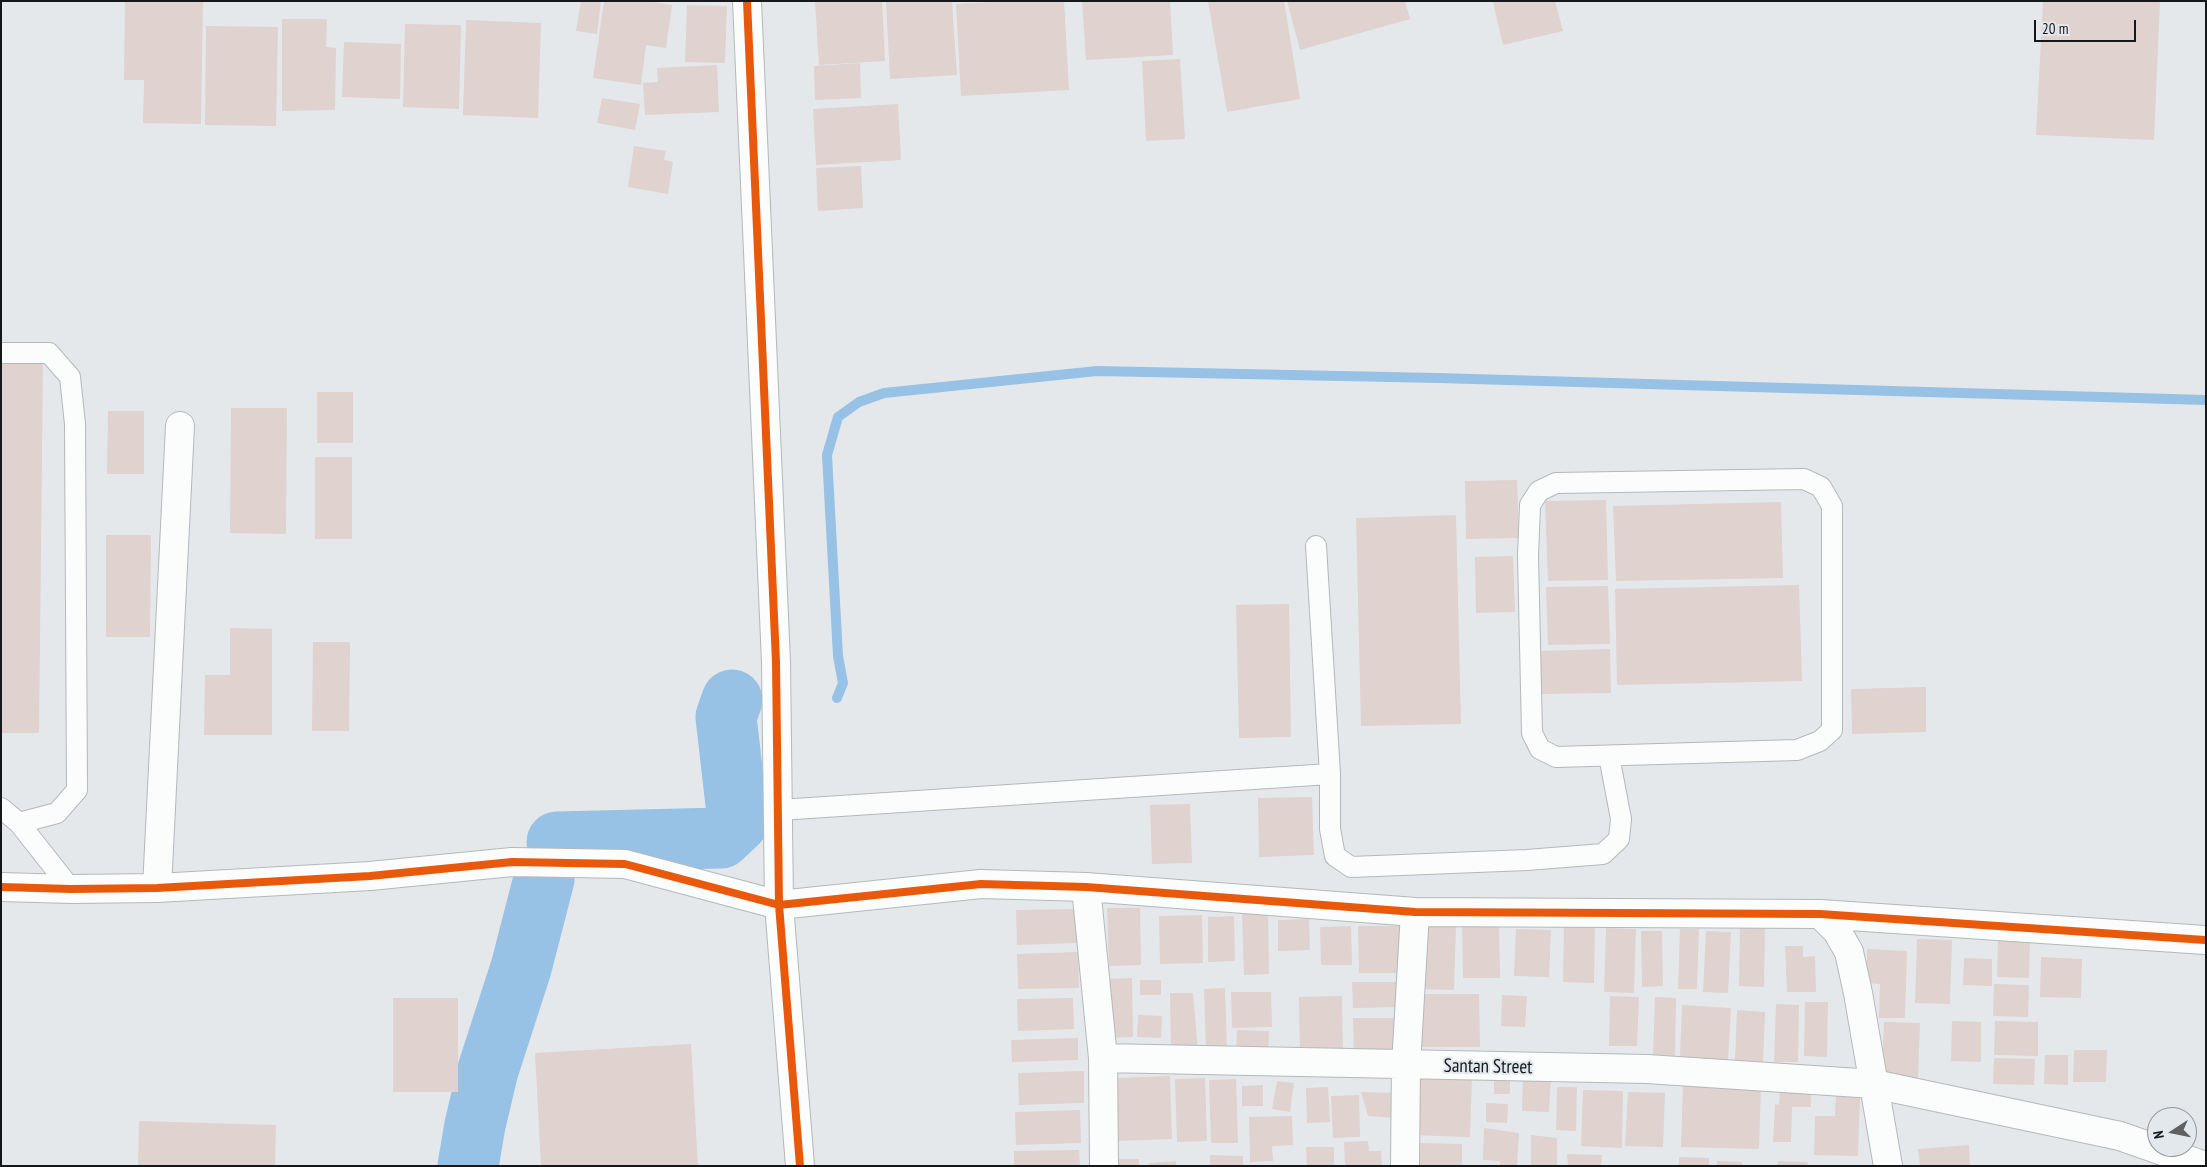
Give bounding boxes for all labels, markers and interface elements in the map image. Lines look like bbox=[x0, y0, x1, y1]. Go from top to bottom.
scale bar bbox=[2037, 10, 2140, 42]
text: 20 m bbox=[2042, 19, 2068, 38]
street label: Santan Street bbox=[1444, 1055, 1532, 1079]
north arrow bbox=[2147, 1107, 2197, 1157]
text: N bbox=[2149, 1129, 2168, 1140]

